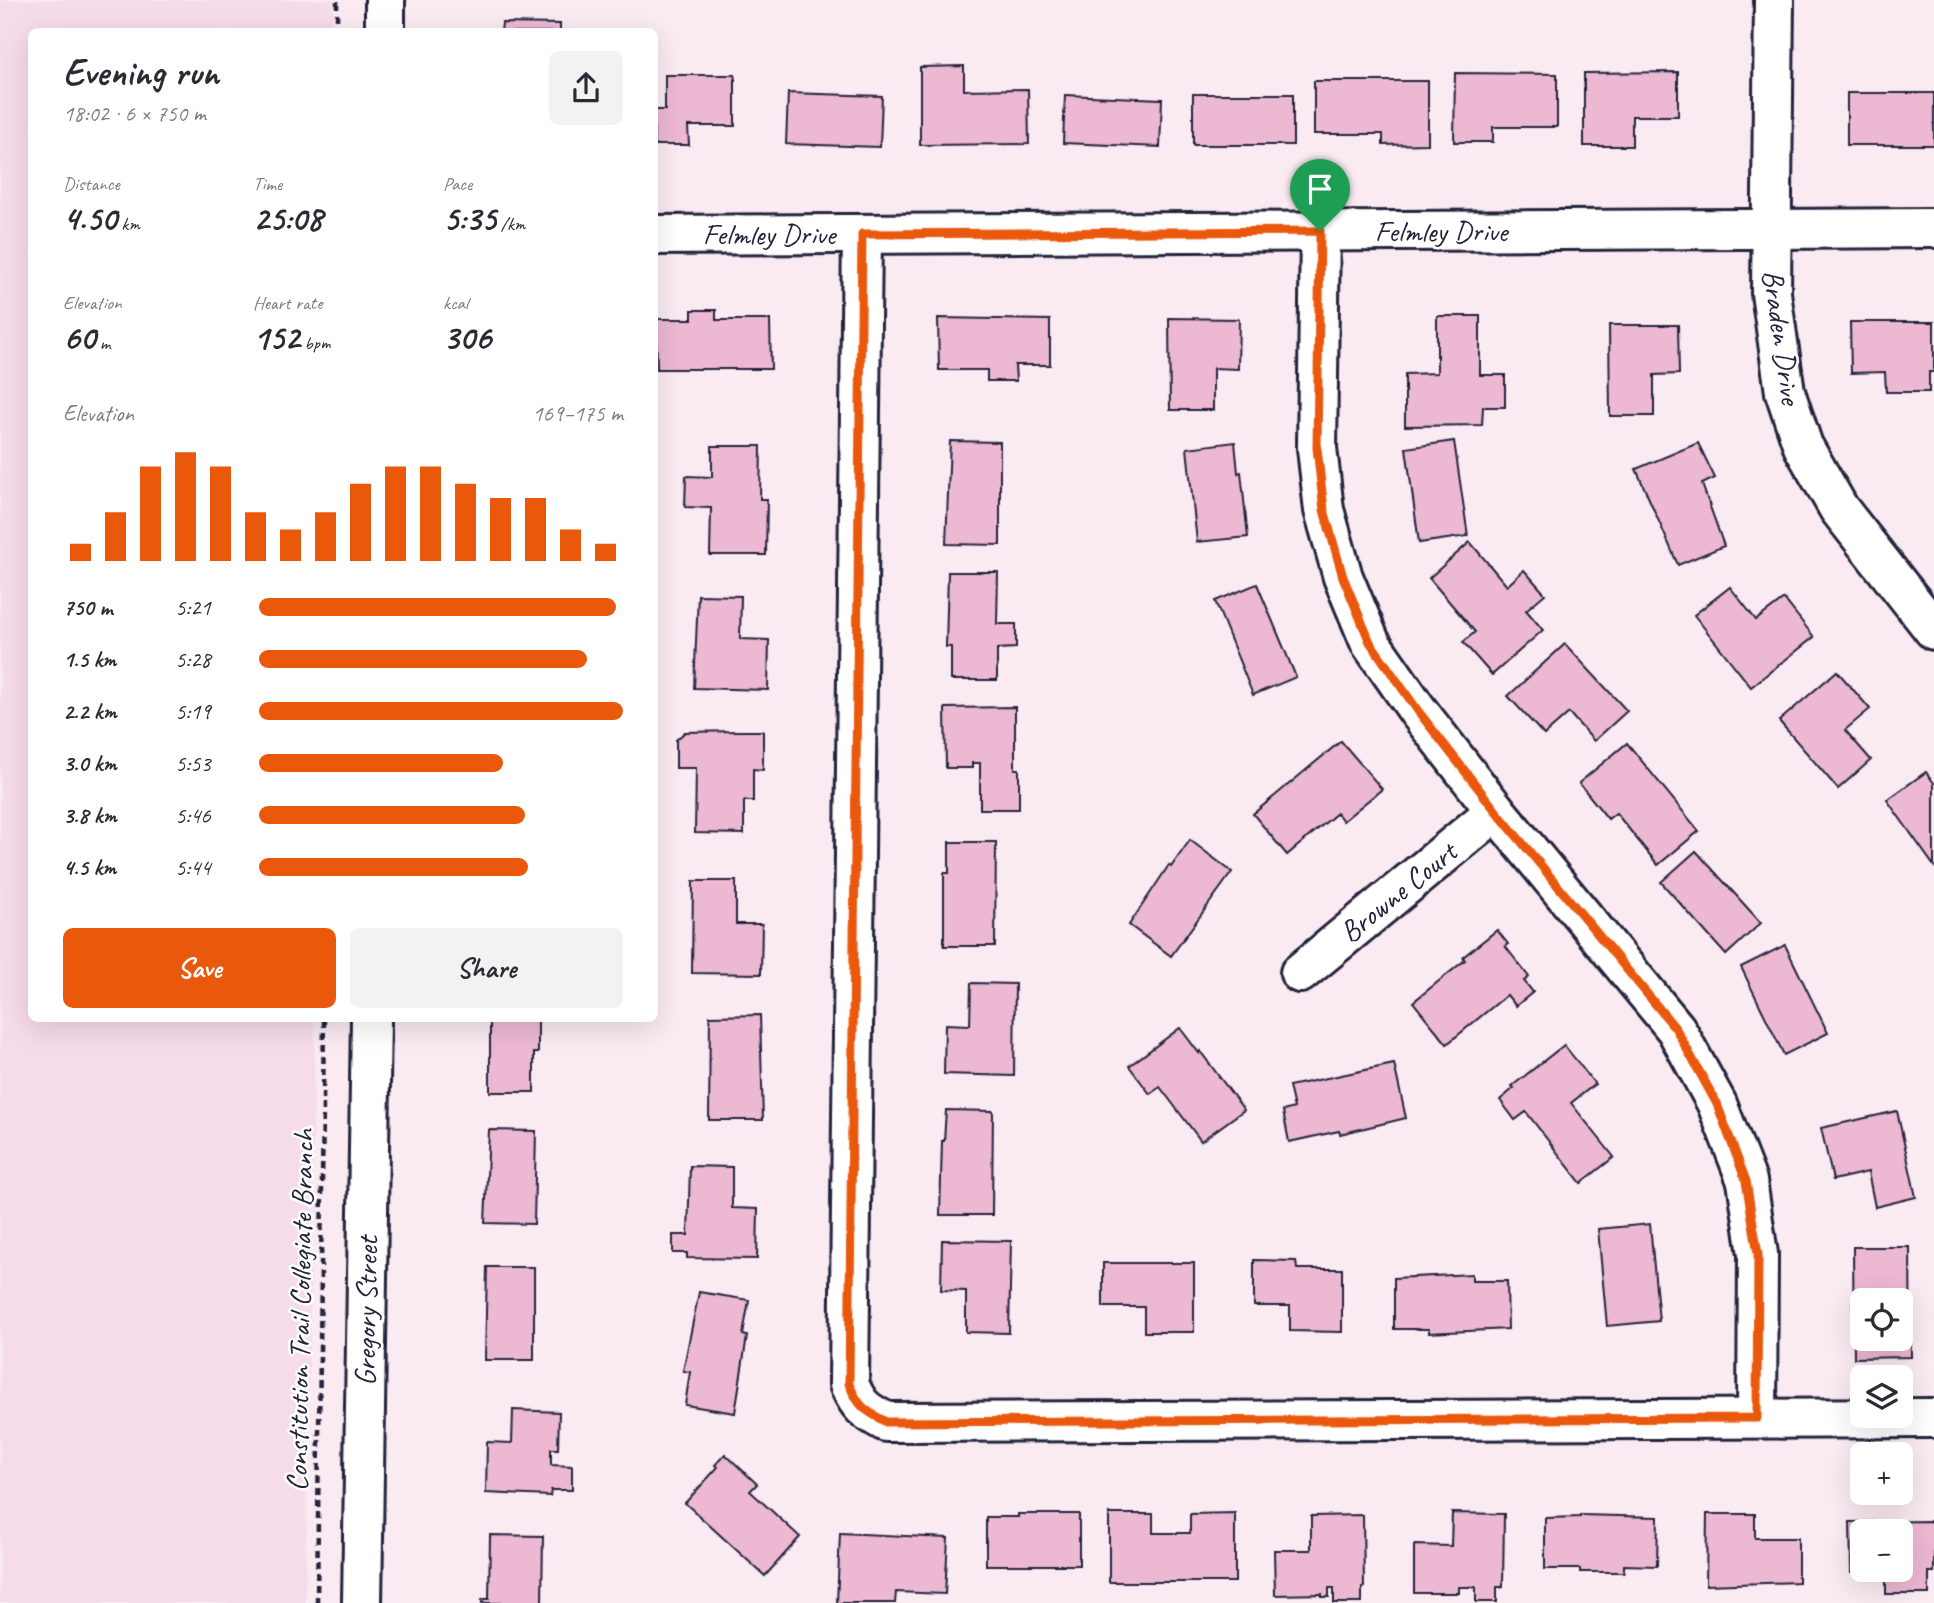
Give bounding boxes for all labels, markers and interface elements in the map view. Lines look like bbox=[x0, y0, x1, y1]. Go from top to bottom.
text: Evening run bbox=[63, 49, 219, 96]
button: share bbox=[549, 51, 623, 125]
text: 18:02 · 6 × 750 m bbox=[63, 99, 206, 128]
pin bbox=[1290, 159, 1350, 231]
icon: arrive bbox=[1301, 170, 1339, 208]
text: Distance bbox=[63, 172, 120, 196]
text: Time bbox=[253, 172, 282, 196]
text: Pace bbox=[443, 172, 472, 196]
text: 4.50 bbox=[63, 196, 117, 241]
text: 25:08 bbox=[253, 196, 322, 241]
text: 5:35 bbox=[443, 196, 496, 241]
text: km bbox=[117, 212, 140, 236]
text: /km bbox=[496, 212, 526, 236]
street label: Felmley Drive bbox=[1375, 212, 1509, 250]
street label: Felmley Drive bbox=[703, 215, 837, 253]
street label: Braden Drive bbox=[1754, 267, 1811, 409]
text: Elevation bbox=[63, 291, 121, 315]
text: Heart rate bbox=[253, 291, 322, 315]
text: kcal bbox=[443, 291, 468, 315]
text: 60 bbox=[63, 315, 95, 360]
text: 152 bbox=[253, 315, 300, 360]
text: 306 bbox=[443, 315, 491, 360]
text: m bbox=[95, 331, 111, 355]
text: bpm bbox=[300, 331, 330, 355]
text: Elevation bbox=[63, 399, 134, 428]
text: 169–175 m bbox=[532, 399, 623, 428]
text: 750 m bbox=[63, 593, 112, 622]
text: 5:21 bbox=[175, 593, 211, 622]
text: 1.5 km bbox=[63, 645, 116, 674]
text: 5:28 bbox=[175, 645, 211, 674]
text: 2.2 km bbox=[63, 697, 117, 726]
text: 5:19 bbox=[175, 697, 211, 726]
text: 3.0 km bbox=[63, 749, 117, 778]
text: 5:53 bbox=[175, 749, 211, 778]
text: 3.8 km bbox=[63, 801, 117, 830]
text: 5:46 bbox=[175, 801, 211, 830]
street label: Browne Court bbox=[1332, 831, 1467, 951]
text: 4.5 km bbox=[63, 853, 116, 882]
text: 5:44 bbox=[175, 853, 211, 882]
button: Save bbox=[63, 928, 336, 1008]
button: Share bbox=[350, 928, 623, 1008]
street label: Constitution Trail Collegiate Branch bbox=[278, 1126, 322, 1492]
street label: Gregory Street bbox=[346, 1233, 386, 1386]
map controls bbox=[1850, 1288, 1913, 1582]
button: locate bbox=[1850, 1288, 1913, 1351]
button: layers bbox=[1850, 1365, 1913, 1428]
button: + bbox=[1850, 1442, 1913, 1505]
button: − bbox=[1850, 1519, 1913, 1582]

